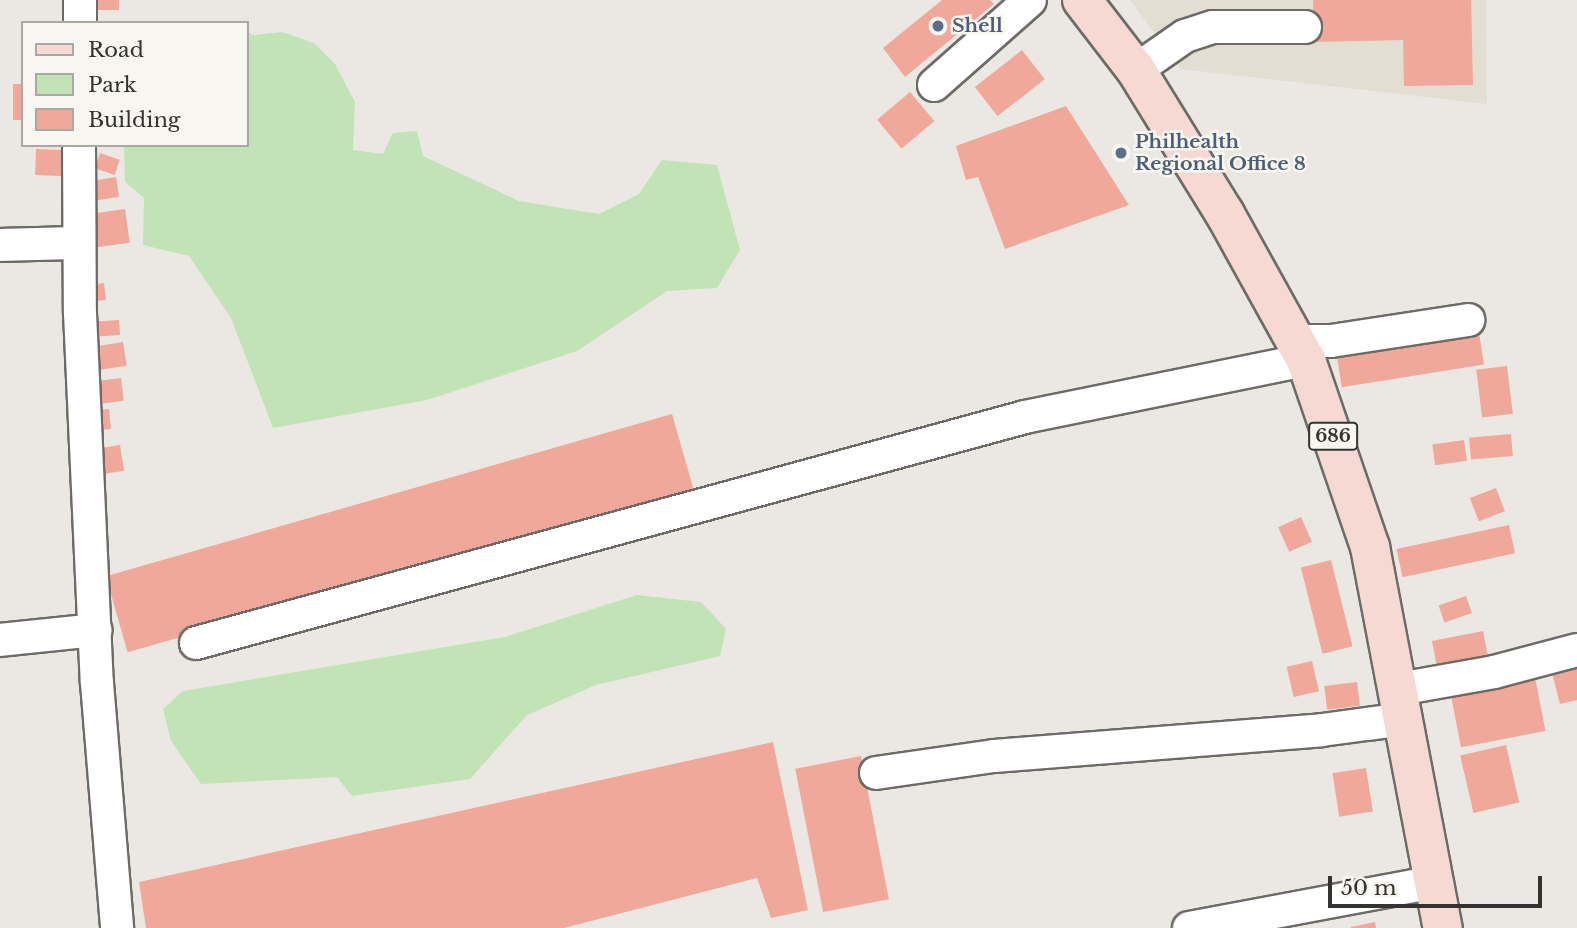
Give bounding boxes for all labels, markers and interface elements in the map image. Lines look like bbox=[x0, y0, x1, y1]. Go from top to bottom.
place label: Shell bbox=[952, 15, 1003, 37]
marker: Shell bbox=[930, 18, 946, 34]
legend bbox=[21, 21, 248, 147]
text: Road bbox=[88, 37, 144, 63]
text: Park bbox=[88, 72, 137, 98]
text: Building bbox=[88, 107, 180, 133]
place label: Philhealth Regional Office 8 bbox=[1135, 131, 1306, 175]
marker: Philhealth Regional Office 8 bbox=[1113, 145, 1129, 161]
road number: 686 bbox=[1307, 422, 1359, 450]
scale bar bbox=[1332, 862, 1546, 906]
text: 50 m bbox=[1341, 875, 1396, 901]

